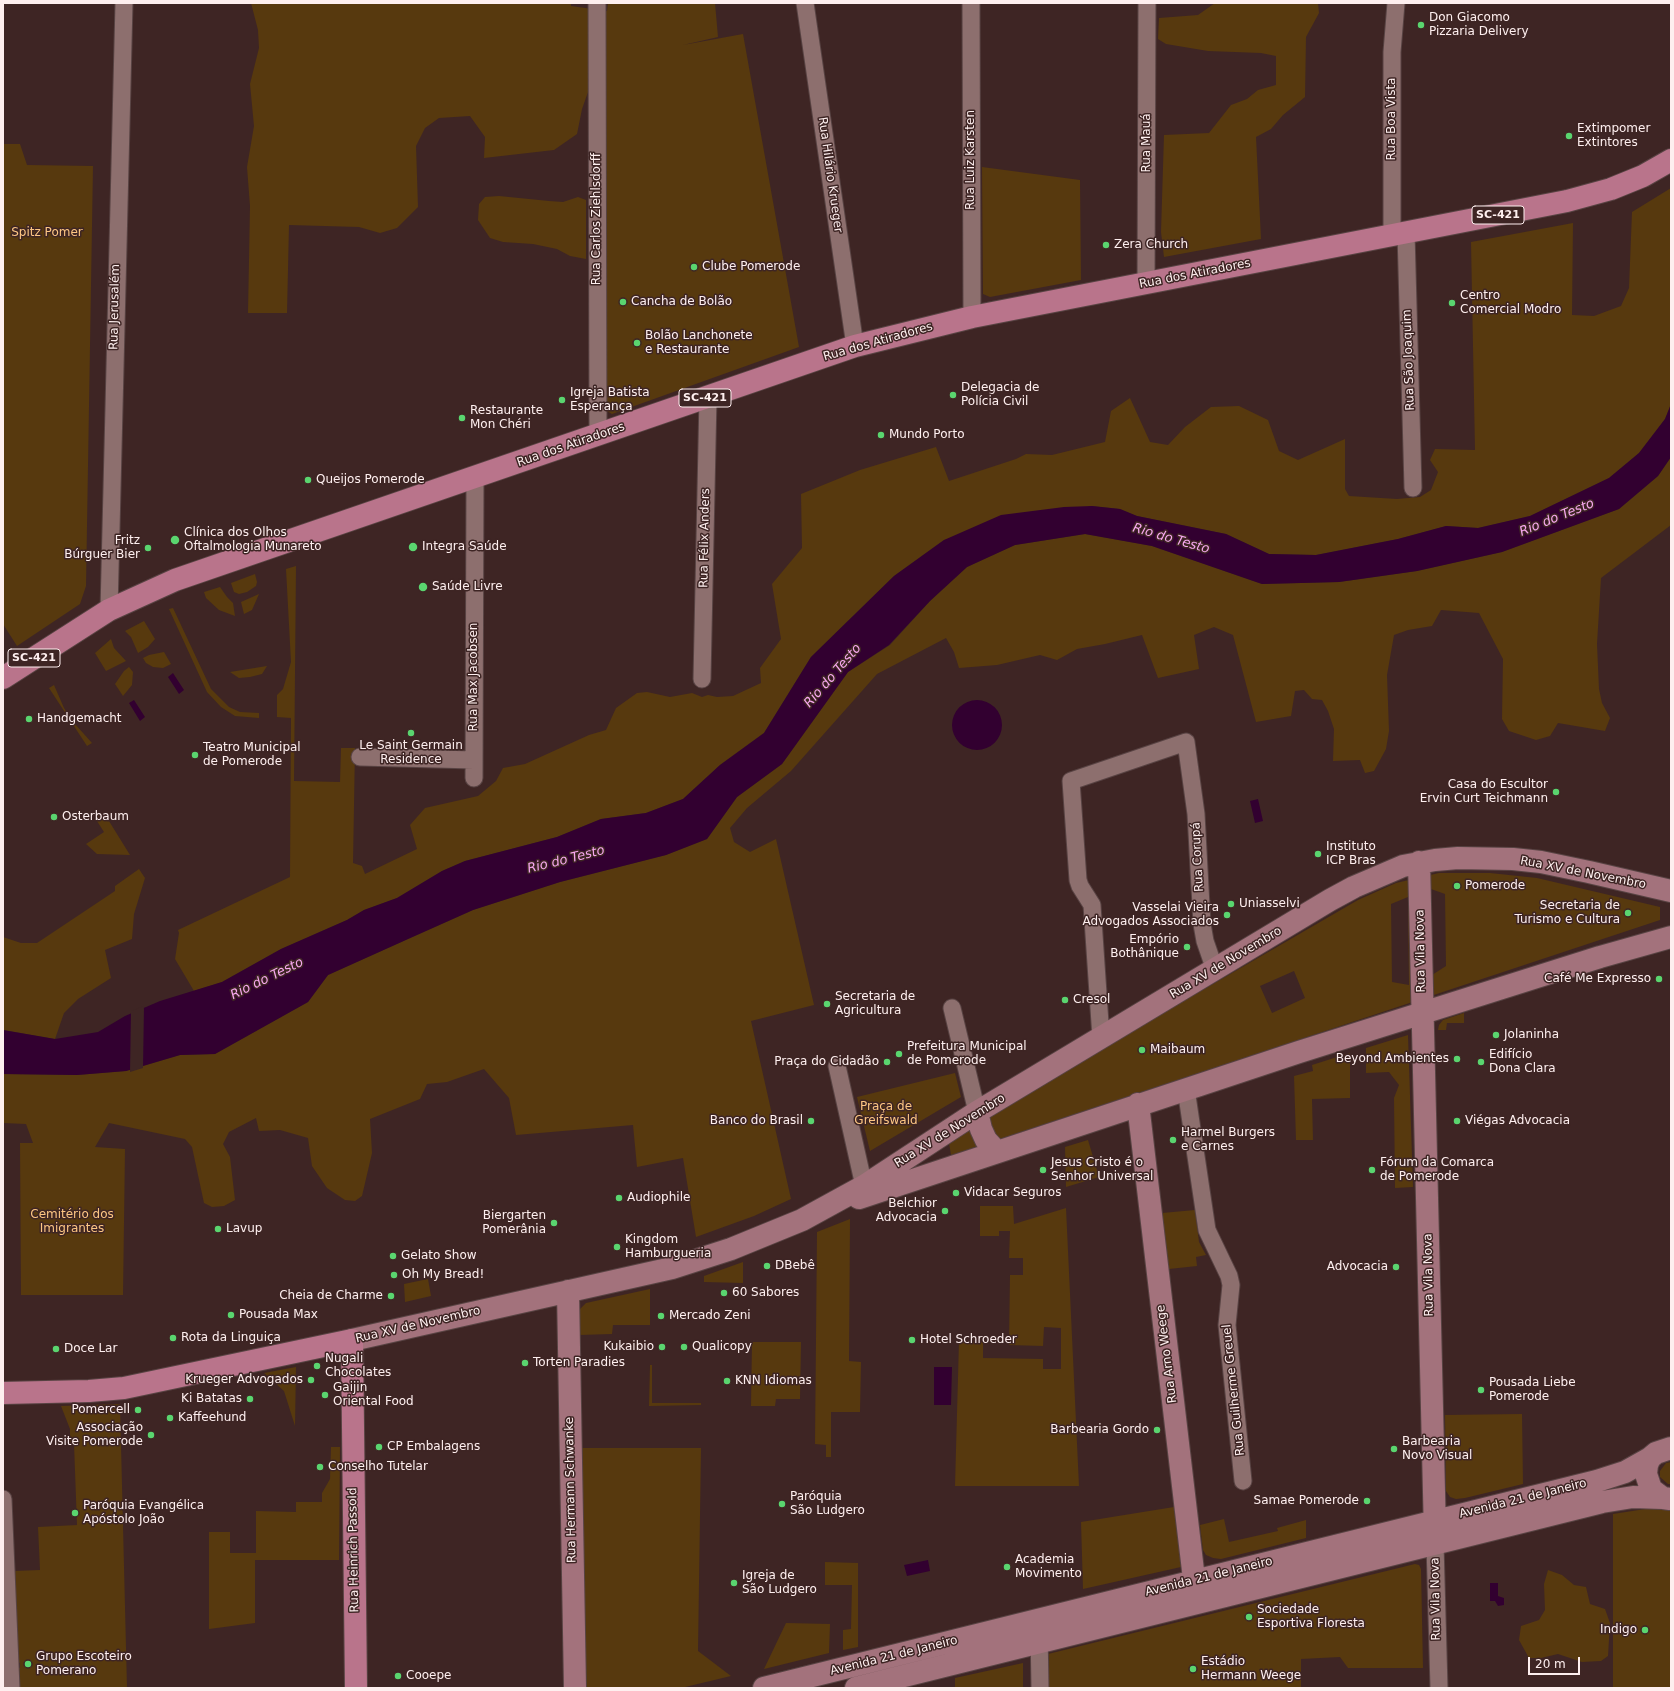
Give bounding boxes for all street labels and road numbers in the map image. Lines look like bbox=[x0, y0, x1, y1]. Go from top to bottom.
street label: Rua Boa Vista bbox=[1385, 78, 1399, 160]
street label: Rua Luiz Karsten bbox=[964, 110, 978, 210]
street label: Rua Mauá bbox=[1140, 113, 1154, 173]
street label: Rua Hilário Krueger bbox=[815, 116, 845, 234]
street label: Rua Carlos Ziehlsdorff bbox=[590, 153, 604, 285]
road number: SC-421 bbox=[1472, 206, 1524, 224]
street label: Rua dos Atiradores bbox=[1138, 256, 1252, 292]
street label: Rua Jerusalém bbox=[107, 264, 123, 350]
street label: Rua São Joaquim bbox=[1400, 309, 1418, 411]
street label: Rua dos Atiradores bbox=[822, 319, 934, 365]
road number: SC-421 bbox=[679, 389, 731, 407]
street label: Rua dos Atiradores bbox=[515, 420, 627, 470]
street label: Rua Félix Anders bbox=[697, 488, 713, 588]
street label: Rua Max Jacobsen bbox=[467, 623, 481, 731]
road number: SC-421 bbox=[8, 649, 60, 667]
street label: Rua Corupá bbox=[1189, 822, 1207, 892]
street label: Rua XV de Novembro bbox=[1519, 854, 1647, 892]
street label: Rua Vila Nova bbox=[1413, 909, 1429, 993]
street label: Rua XV de Novembro bbox=[1168, 924, 1284, 1002]
street label: Rua XV de Novembro bbox=[892, 1091, 1008, 1171]
street label: Rua Vila Nova bbox=[1421, 1233, 1437, 1317]
street label: Rua XV de Novembro bbox=[354, 1304, 482, 1346]
street label: Rua Arno Weege bbox=[1154, 1304, 1180, 1404]
street label: Rua Guilherme Greuel bbox=[1220, 1323, 1248, 1457]
street label: Rua Hermann Schwanke bbox=[563, 1417, 579, 1563]
street label: Avenida 21 de Janeiro bbox=[1458, 1476, 1588, 1522]
street label: Rua Heinrich Passold bbox=[346, 1487, 362, 1613]
street label: Avenida 21 de Janeiro bbox=[1144, 1554, 1274, 1600]
street label: Rua Vila Nova bbox=[1428, 1557, 1444, 1641]
street label: Avenida 21 de Janeiro bbox=[829, 1633, 959, 1679]

